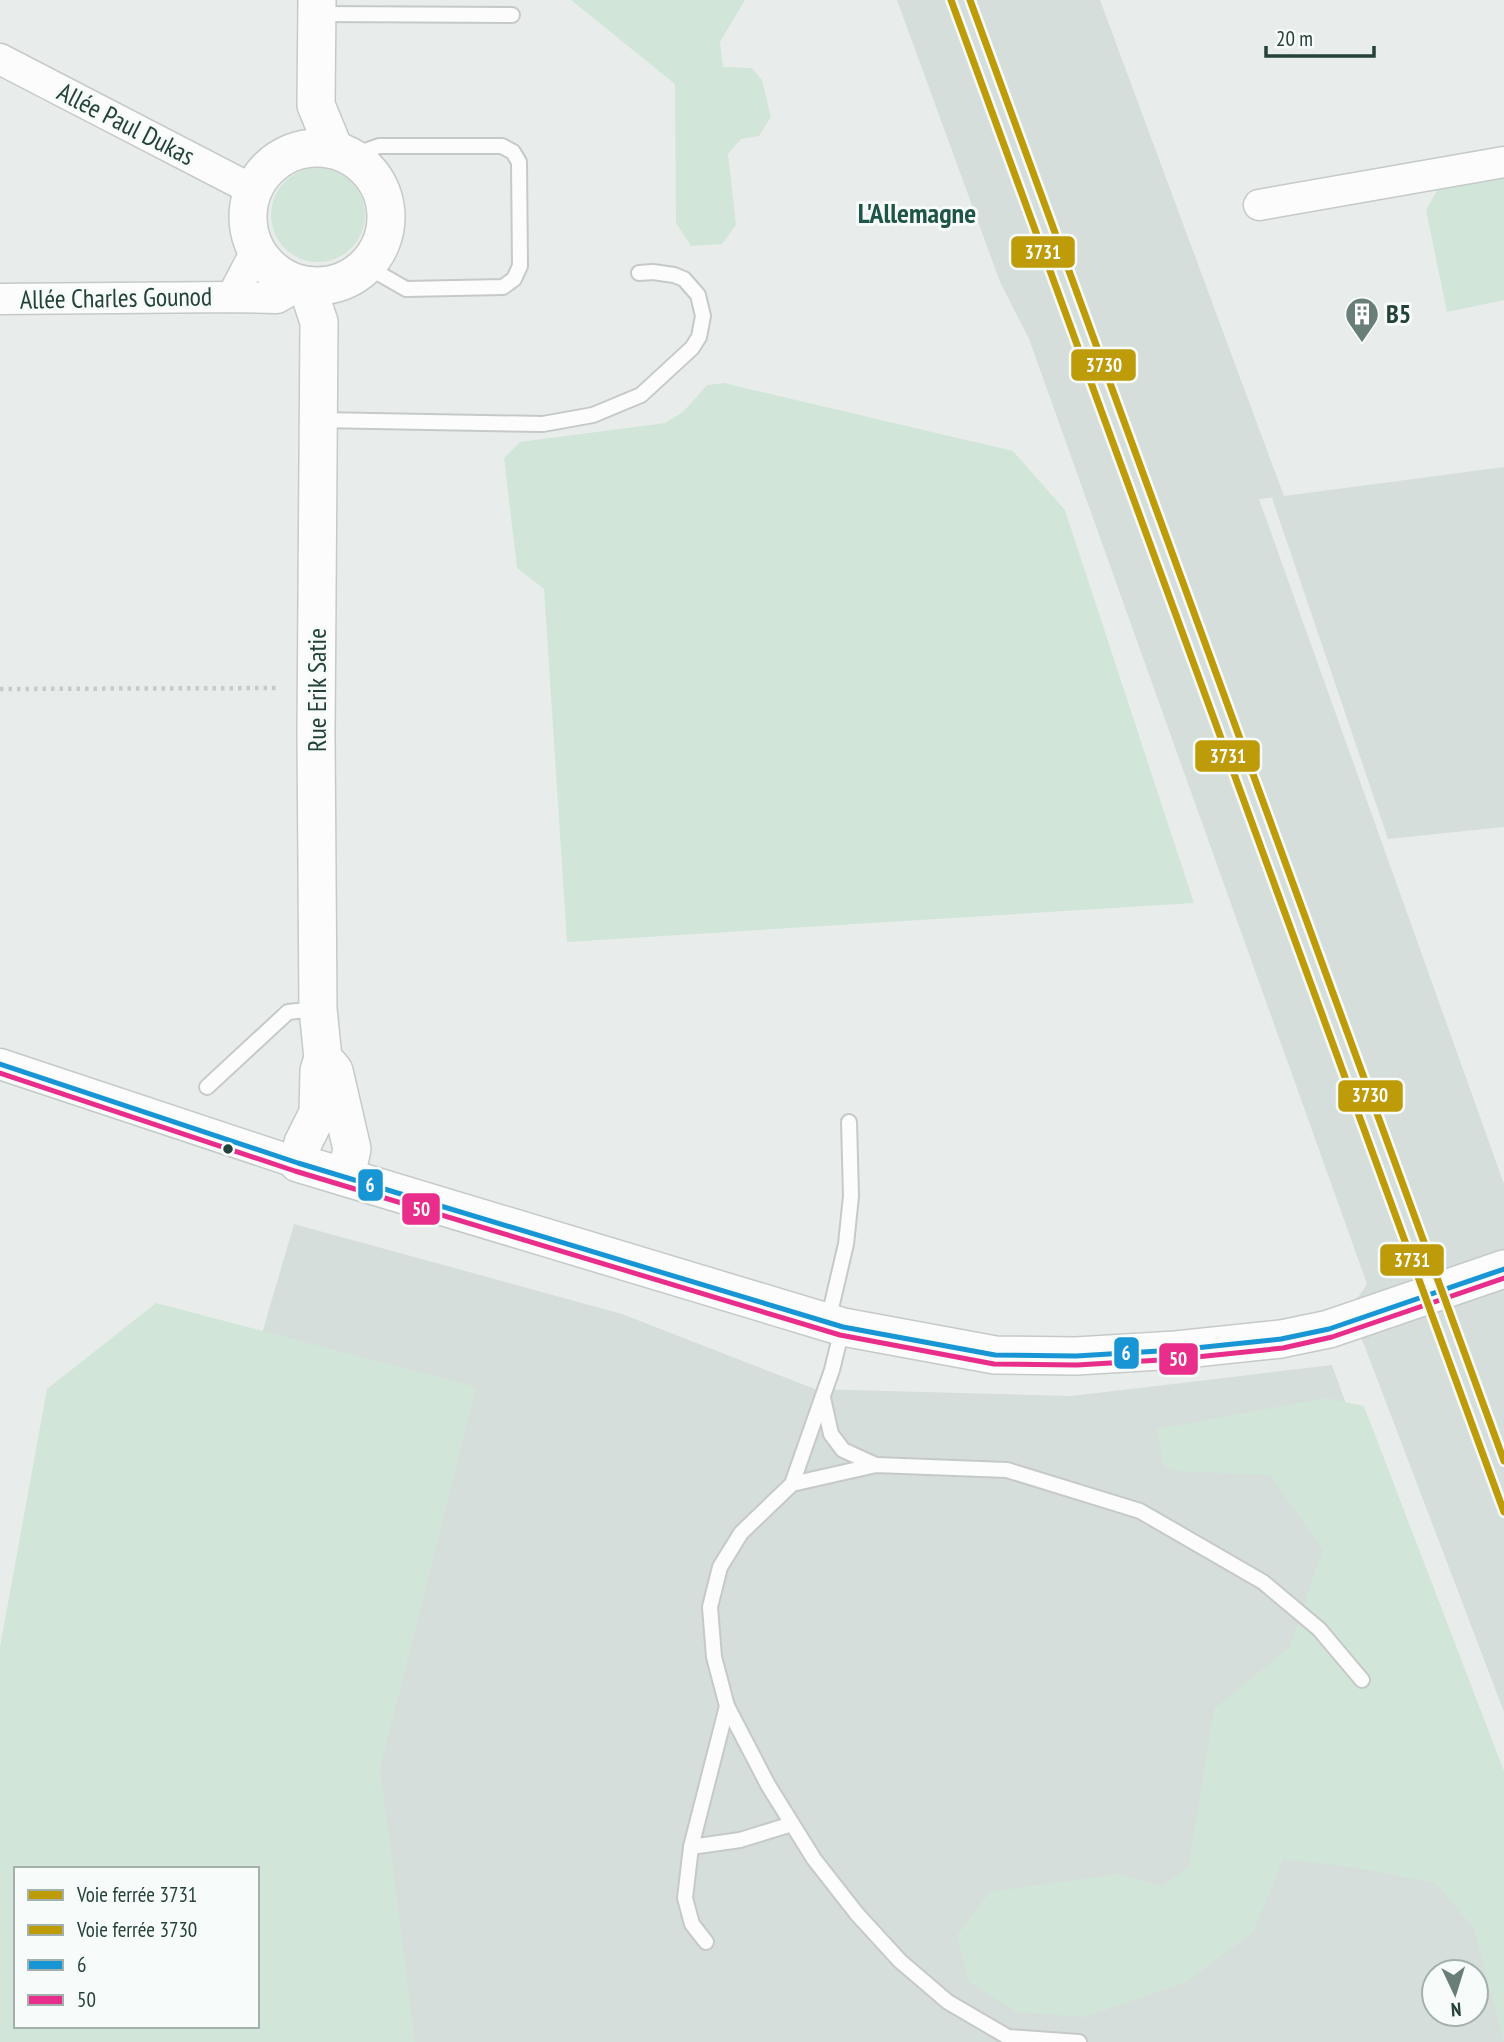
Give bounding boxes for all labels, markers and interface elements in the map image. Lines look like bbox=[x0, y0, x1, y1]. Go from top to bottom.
scale bar bbox=[1266, 14, 1374, 58]
text: 20 m bbox=[1276, 25, 1313, 52]
street label: Allée Paul Dukas bbox=[52, 75, 200, 172]
district label: L'Allemagne bbox=[858, 194, 976, 231]
line badge: 3731 bbox=[1010, 235, 1076, 269]
text: 3731 bbox=[1025, 240, 1061, 264]
street label: Allée Charles Gounod bbox=[20, 279, 212, 316]
building icon: B5 bbox=[1343, 295, 1381, 344]
place label: B5 bbox=[1386, 297, 1411, 330]
line badge: 3730 bbox=[1070, 348, 1137, 382]
text: 3730 bbox=[1086, 353, 1122, 377]
street label: Rue Erik Satie bbox=[300, 628, 333, 752]
line badge: 3731 bbox=[1194, 739, 1261, 773]
text: 3731 bbox=[1210, 744, 1246, 768]
line badge: 3730 bbox=[1337, 1079, 1404, 1113]
text: 3730 bbox=[1352, 1083, 1388, 1107]
unlabelled marker bbox=[221, 1142, 235, 1156]
line badge: 6 bbox=[357, 1168, 384, 1202]
text: 6 bbox=[365, 1173, 375, 1197]
line badge: 50 bbox=[401, 1192, 441, 1226]
text: 50 bbox=[412, 1197, 430, 1221]
line badge: 3731 bbox=[1379, 1243, 1445, 1277]
text: 3731 bbox=[1394, 1248, 1430, 1272]
line badge: 6 bbox=[1113, 1336, 1140, 1370]
text: 6 bbox=[1121, 1341, 1131, 1365]
line badge: 50 bbox=[1158, 1342, 1199, 1376]
text: 50 bbox=[1169, 1347, 1187, 1371]
legend bbox=[14, 1867, 259, 2028]
text: Voie ferrée 3731 bbox=[76, 1881, 197, 1908]
text: Voie ferrée 3730 bbox=[76, 1916, 197, 1943]
text: 6 bbox=[77, 1951, 86, 1978]
north arrow bbox=[1420, 1958, 1490, 2028]
text: 50 bbox=[77, 1986, 96, 2013]
text: N bbox=[1450, 1998, 1462, 2022]

